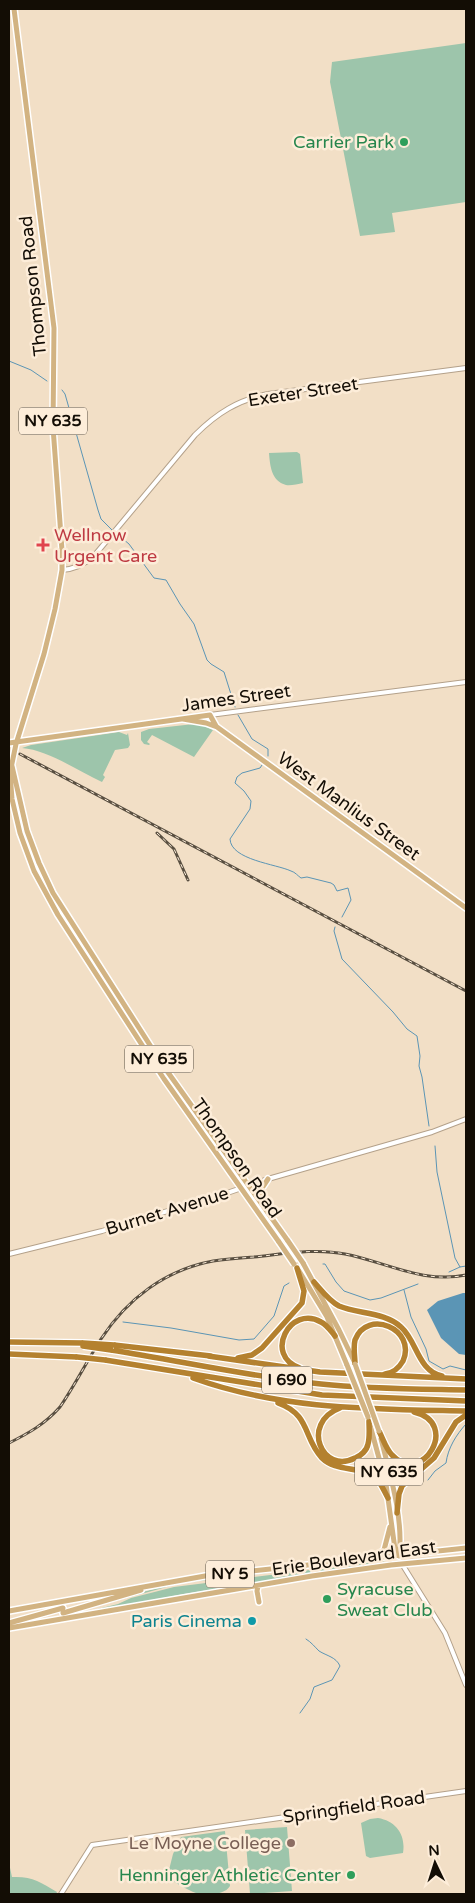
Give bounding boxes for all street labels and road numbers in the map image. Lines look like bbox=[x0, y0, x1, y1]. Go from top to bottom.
street label: Thompson Road bbox=[15, 215, 51, 357]
street label: Exeter Street bbox=[246, 372, 360, 412]
road number: NY 635 bbox=[19, 408, 87, 434]
street label: James Street bbox=[180, 679, 292, 717]
street label: West Manlius Street bbox=[273, 747, 425, 865]
road number: NY 635 bbox=[125, 1046, 193, 1072]
street label: Thompson Road bbox=[188, 1094, 286, 1222]
street label: Burnet Avenue bbox=[103, 1182, 231, 1240]
road number: I 690 bbox=[262, 1366, 312, 1394]
road number: NY 635 bbox=[355, 1458, 423, 1485]
street label: Erie Boulevard East bbox=[270, 1536, 438, 1580]
road number: NY 5 bbox=[206, 1560, 254, 1588]
street label: Springfield Road bbox=[281, 1786, 427, 1828]

